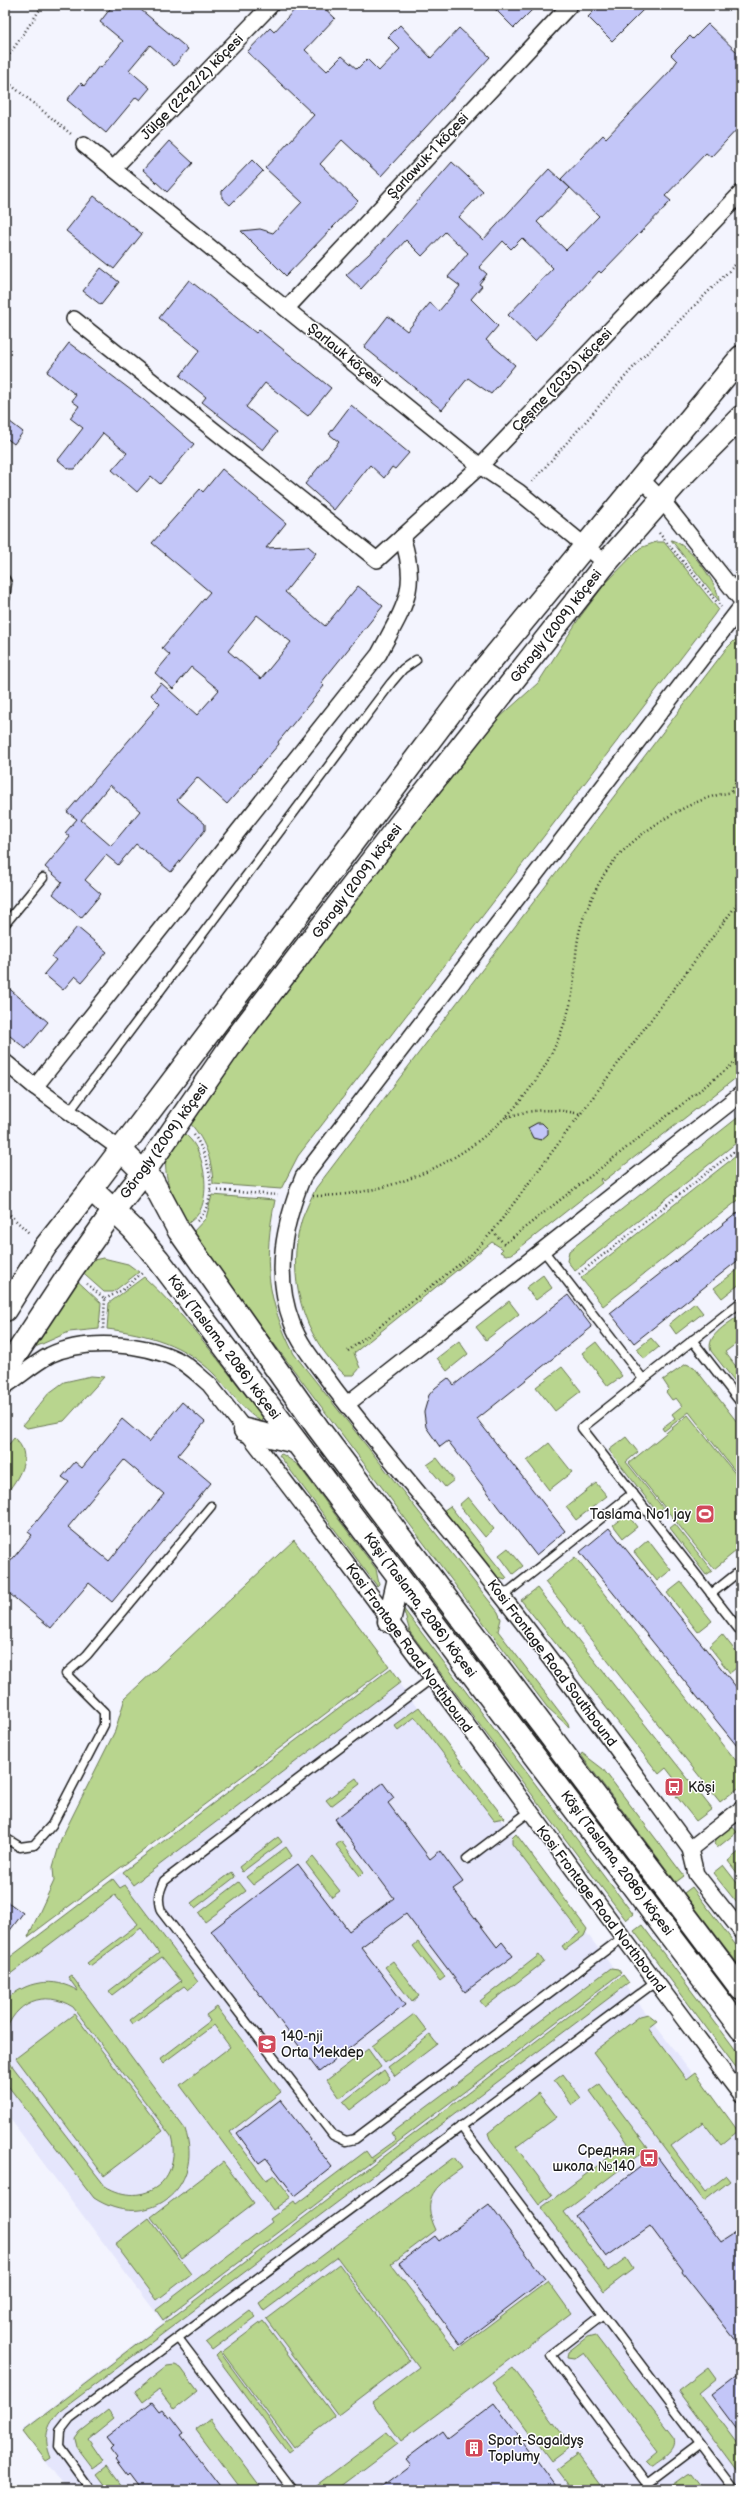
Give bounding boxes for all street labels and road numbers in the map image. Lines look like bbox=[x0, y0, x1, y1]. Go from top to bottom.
street label: Jülge (2292/2) köçesi bbox=[137, 31, 247, 143]
street label: Şarlawuk-1 köçesi bbox=[384, 110, 472, 202]
street label: Şarlauk köçesi bbox=[304, 320, 386, 390]
street label: Çeşme (2033) köçesi bbox=[508, 325, 616, 435]
street label: Görogly (2009) köçesi bbox=[507, 566, 605, 686]
street label: Görogly (2009) köçesi bbox=[308, 820, 406, 942]
street label: Görogly (2009) köçesi bbox=[116, 1080, 212, 1202]
street label: Köşi (Taslama, 2086) köçesi bbox=[164, 1271, 284, 1423]
street label: Köşi (Taslama, 2086) köçesi bbox=[360, 1529, 480, 1681]
street label: Kosi Frontage Road Northbound bbox=[342, 1560, 476, 1736]
street label: Kosi Frontage Road Southbound bbox=[484, 1576, 620, 1750]
street label: Köşi (Taslama, 2086) köçesi bbox=[557, 1787, 677, 1939]
street label: Kosi Frontage Road Northbound bbox=[533, 1822, 669, 1996]

